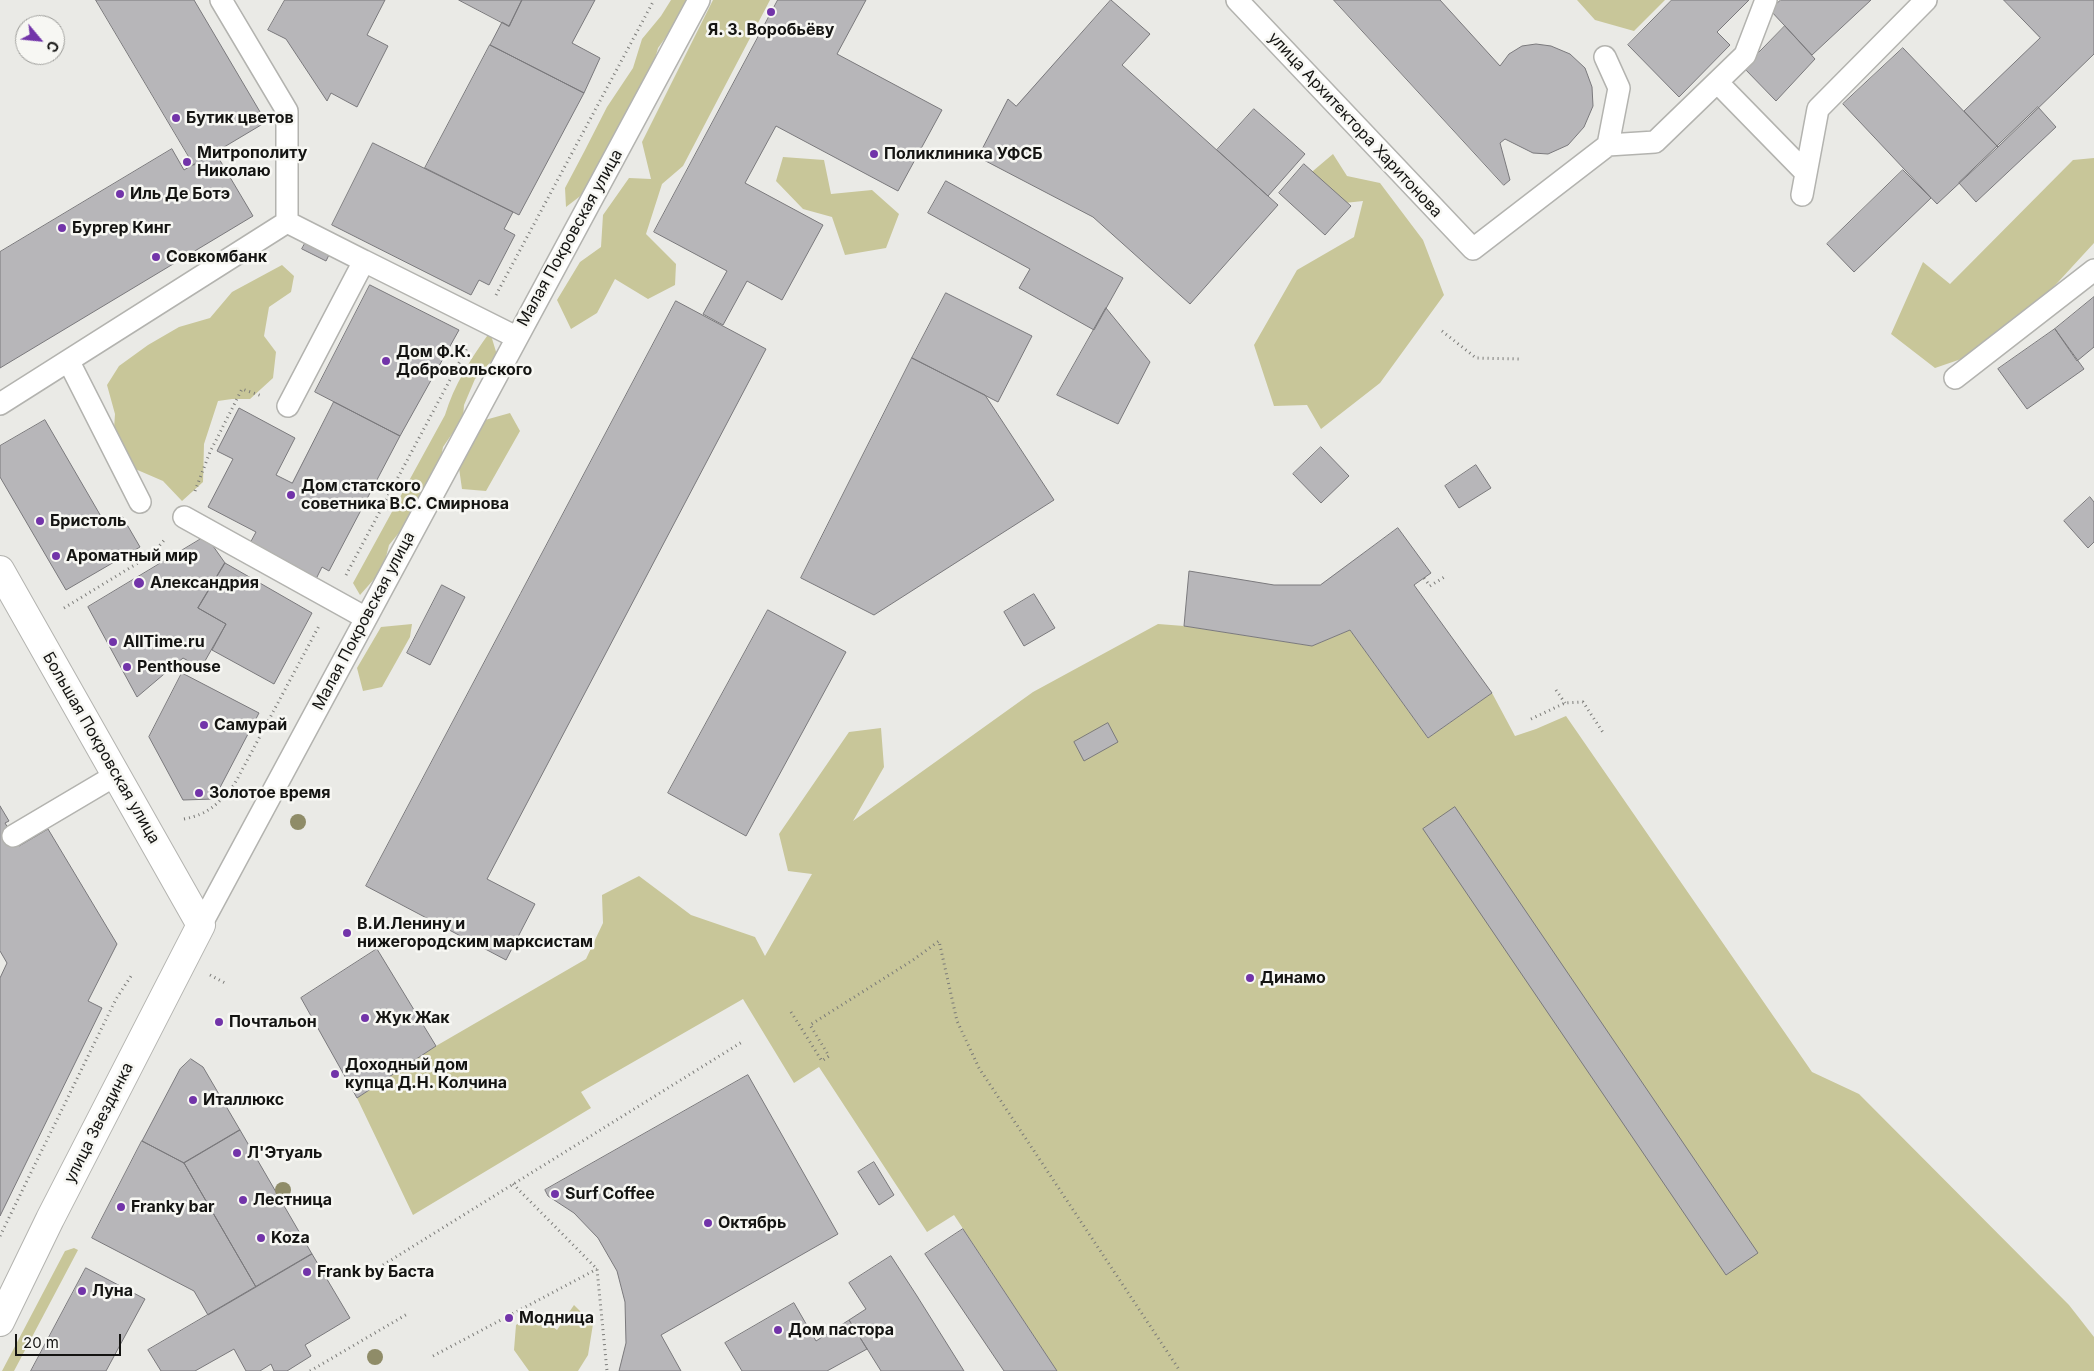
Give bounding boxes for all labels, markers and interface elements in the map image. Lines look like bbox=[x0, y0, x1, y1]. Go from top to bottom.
marker: Я. З. Воробьёву bbox=[765, 6, 777, 18]
north arrow bbox=[15, 15, 65, 65]
place label: Я. З. Воробьёву bbox=[708, 20, 834, 40]
street label: улица Архитектора Харитонова bbox=[1264, 28, 1446, 222]
text: С bbox=[43, 38, 63, 55]
place label: Бутик цветов bbox=[186, 108, 294, 128]
marker: Бутик цветов bbox=[170, 112, 182, 124]
place label: Митрополиту Николаю bbox=[197, 143, 307, 181]
place label: Поликлиника УФСБ bbox=[884, 144, 1043, 164]
street label: Малая Покровская улица bbox=[513, 146, 627, 330]
marker: Поликлиника УФСБ bbox=[868, 148, 880, 160]
marker: Митрополиту Николаю bbox=[181, 156, 193, 168]
place label: Иль Де Ботэ bbox=[130, 184, 230, 204]
marker: Иль Де Ботэ bbox=[114, 188, 126, 200]
place label: Бургер Кинг bbox=[72, 218, 171, 238]
marker: Бургер Кинг bbox=[56, 222, 68, 234]
place label: Совкомбанк bbox=[166, 247, 267, 267]
marker: Совкомбанк bbox=[150, 251, 162, 263]
place label: Дом Ф.К. Добровольского bbox=[396, 342, 532, 380]
marker: Дом Ф.К. Добровольского bbox=[380, 355, 392, 367]
place label: Дом статского советника В.С. Смирнова bbox=[301, 476, 509, 514]
marker: Дом статского советника В.С. Смирнова bbox=[285, 489, 297, 501]
place label: Бристоль bbox=[50, 511, 126, 531]
marker: Бристоль bbox=[34, 515, 46, 527]
street label: Малая Покровская улица bbox=[309, 529, 419, 713]
place label: Ароматный мир bbox=[66, 546, 198, 566]
marker: Ароматный мир bbox=[50, 550, 62, 562]
place label: Александрия bbox=[150, 573, 259, 593]
marker: Александрия bbox=[132, 576, 146, 590]
place label: AllTime.ru bbox=[123, 632, 205, 652]
marker: AllTime.ru bbox=[107, 636, 119, 648]
street label: Большая Покровская улица bbox=[38, 649, 164, 847]
place label: Penthouse bbox=[137, 657, 221, 677]
marker: Penthouse bbox=[121, 661, 133, 673]
place label: Самурай bbox=[214, 715, 287, 735]
marker: Самурай bbox=[198, 719, 210, 731]
place label: Золотое время bbox=[209, 783, 331, 803]
marker: Золотое время bbox=[193, 787, 205, 799]
place label: В.И.Ленину и нижегородским марксистам bbox=[357, 914, 593, 952]
marker: В.И.Ленину и нижегородским марксистам bbox=[341, 927, 353, 939]
place label: Динамо bbox=[1260, 968, 1326, 988]
marker: Динамо bbox=[1244, 972, 1256, 984]
place label: Жук Жак bbox=[375, 1008, 450, 1028]
place label: Почтальон bbox=[229, 1012, 317, 1032]
marker: Жук Жак bbox=[359, 1012, 371, 1024]
marker: Почтальон bbox=[213, 1016, 225, 1028]
place label: Доходный дом купца Д.Н. Колчина bbox=[345, 1055, 507, 1093]
street label: улица Звездинка bbox=[60, 1060, 138, 1186]
marker: Доходный дом купца Д.Н. Колчина bbox=[329, 1068, 341, 1080]
place label: Италлюкс bbox=[203, 1090, 284, 1110]
marker: Италлюкс bbox=[187, 1094, 199, 1106]
place label: Л'Этуаль bbox=[247, 1143, 323, 1163]
marker: Л'Этуаль bbox=[231, 1147, 243, 1159]
place label: Surf Coffee bbox=[565, 1184, 655, 1204]
marker: Surf Coffee bbox=[549, 1188, 561, 1200]
place label: Лестница bbox=[253, 1190, 332, 1210]
marker: Лестница bbox=[237, 1194, 249, 1206]
place label: Franky bar bbox=[131, 1197, 214, 1217]
marker: Franky bar bbox=[115, 1201, 127, 1213]
place label: Октябрь bbox=[718, 1213, 786, 1233]
marker: Октябрь bbox=[702, 1217, 714, 1229]
place label: Koza bbox=[271, 1228, 310, 1248]
marker: Koza bbox=[255, 1232, 267, 1244]
place label: Frank by Баста bbox=[317, 1262, 434, 1282]
marker: Frank by Баста bbox=[301, 1266, 313, 1278]
place label: Луна bbox=[92, 1281, 133, 1301]
marker: Луна bbox=[76, 1285, 88, 1297]
place label: Модница bbox=[519, 1308, 594, 1328]
marker: Модница bbox=[503, 1312, 515, 1324]
place label: Дом пастора bbox=[788, 1320, 894, 1340]
scale bar bbox=[18, 1324, 124, 1356]
marker: Дом пастора bbox=[772, 1324, 784, 1336]
text: 20 m bbox=[23, 1333, 59, 1352]

